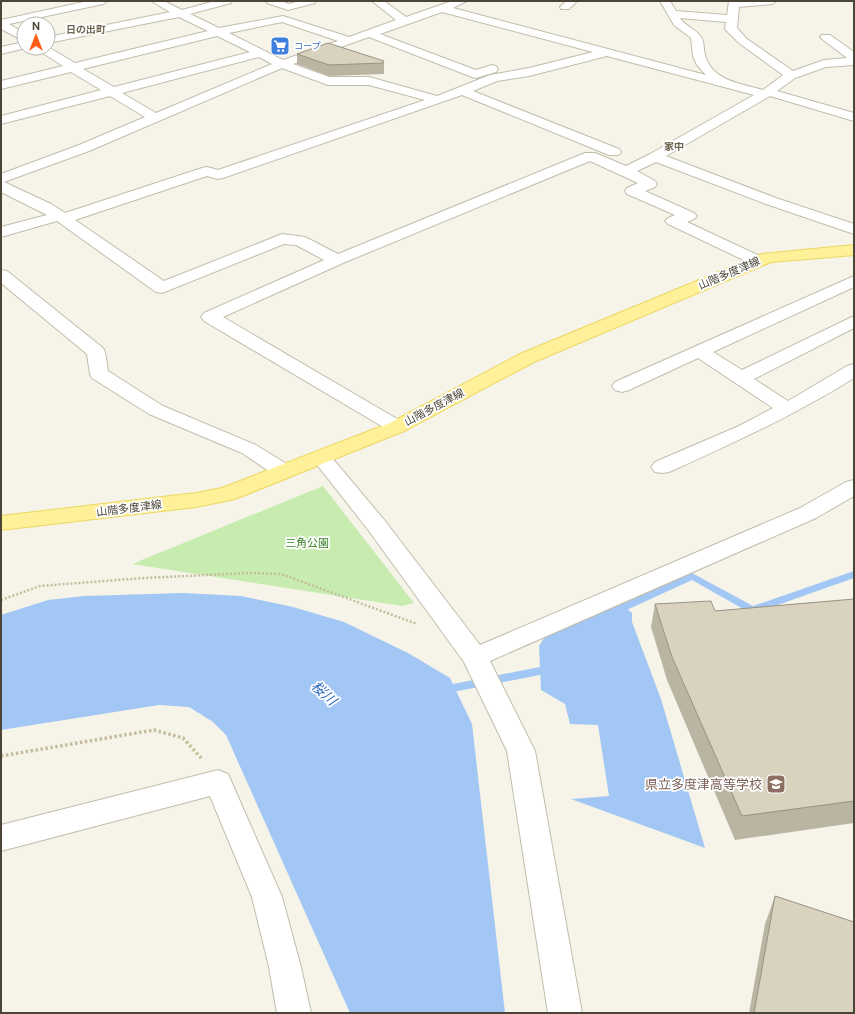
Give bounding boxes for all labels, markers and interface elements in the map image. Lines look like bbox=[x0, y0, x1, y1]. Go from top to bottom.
north arrow bbox=[16, 16, 56, 56]
text: N bbox=[32, 19, 40, 33]
district label: 日の出町 bbox=[66, 23, 106, 36]
supermarket icon: コープ bbox=[269, 35, 291, 57]
place label: コープ bbox=[294, 40, 320, 52]
district label: 家中 bbox=[664, 140, 684, 153]
street label: 山階多度津線 bbox=[696, 254, 762, 292]
street label: 山階多度津線 bbox=[402, 385, 466, 429]
street label: 山階多度津線 bbox=[95, 497, 163, 519]
park label: 三角公園 bbox=[285, 536, 329, 550]
water label: 桜川 bbox=[308, 677, 342, 710]
school or university icon: 県立多度津高等学校 bbox=[765, 773, 787, 795]
place label: 県立多度津高等学校 bbox=[645, 776, 762, 793]

